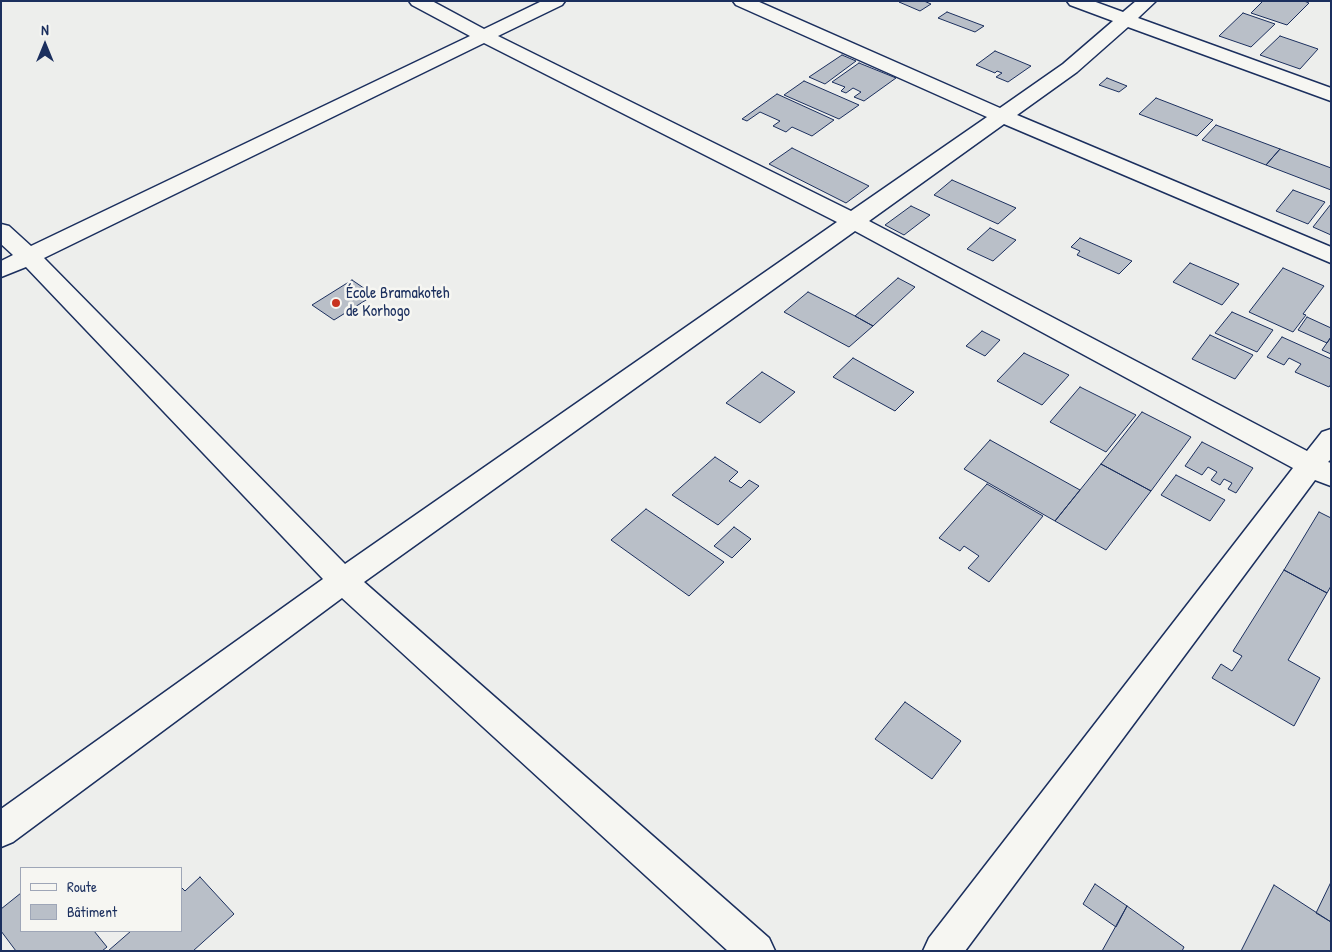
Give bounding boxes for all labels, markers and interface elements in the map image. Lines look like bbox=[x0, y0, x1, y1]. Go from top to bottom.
north arrow bbox=[20, 20, 70, 70]
text: N bbox=[41, 20, 49, 39]
place label: École Bramakoteh de Korhogo bbox=[346, 284, 449, 322]
marker: École Bramakoteh de Korhogo bbox=[330, 297, 342, 309]
legend bbox=[20, 867, 182, 932]
text: Route bbox=[67, 876, 97, 897]
text: Bâtiment bbox=[67, 901, 117, 922]

